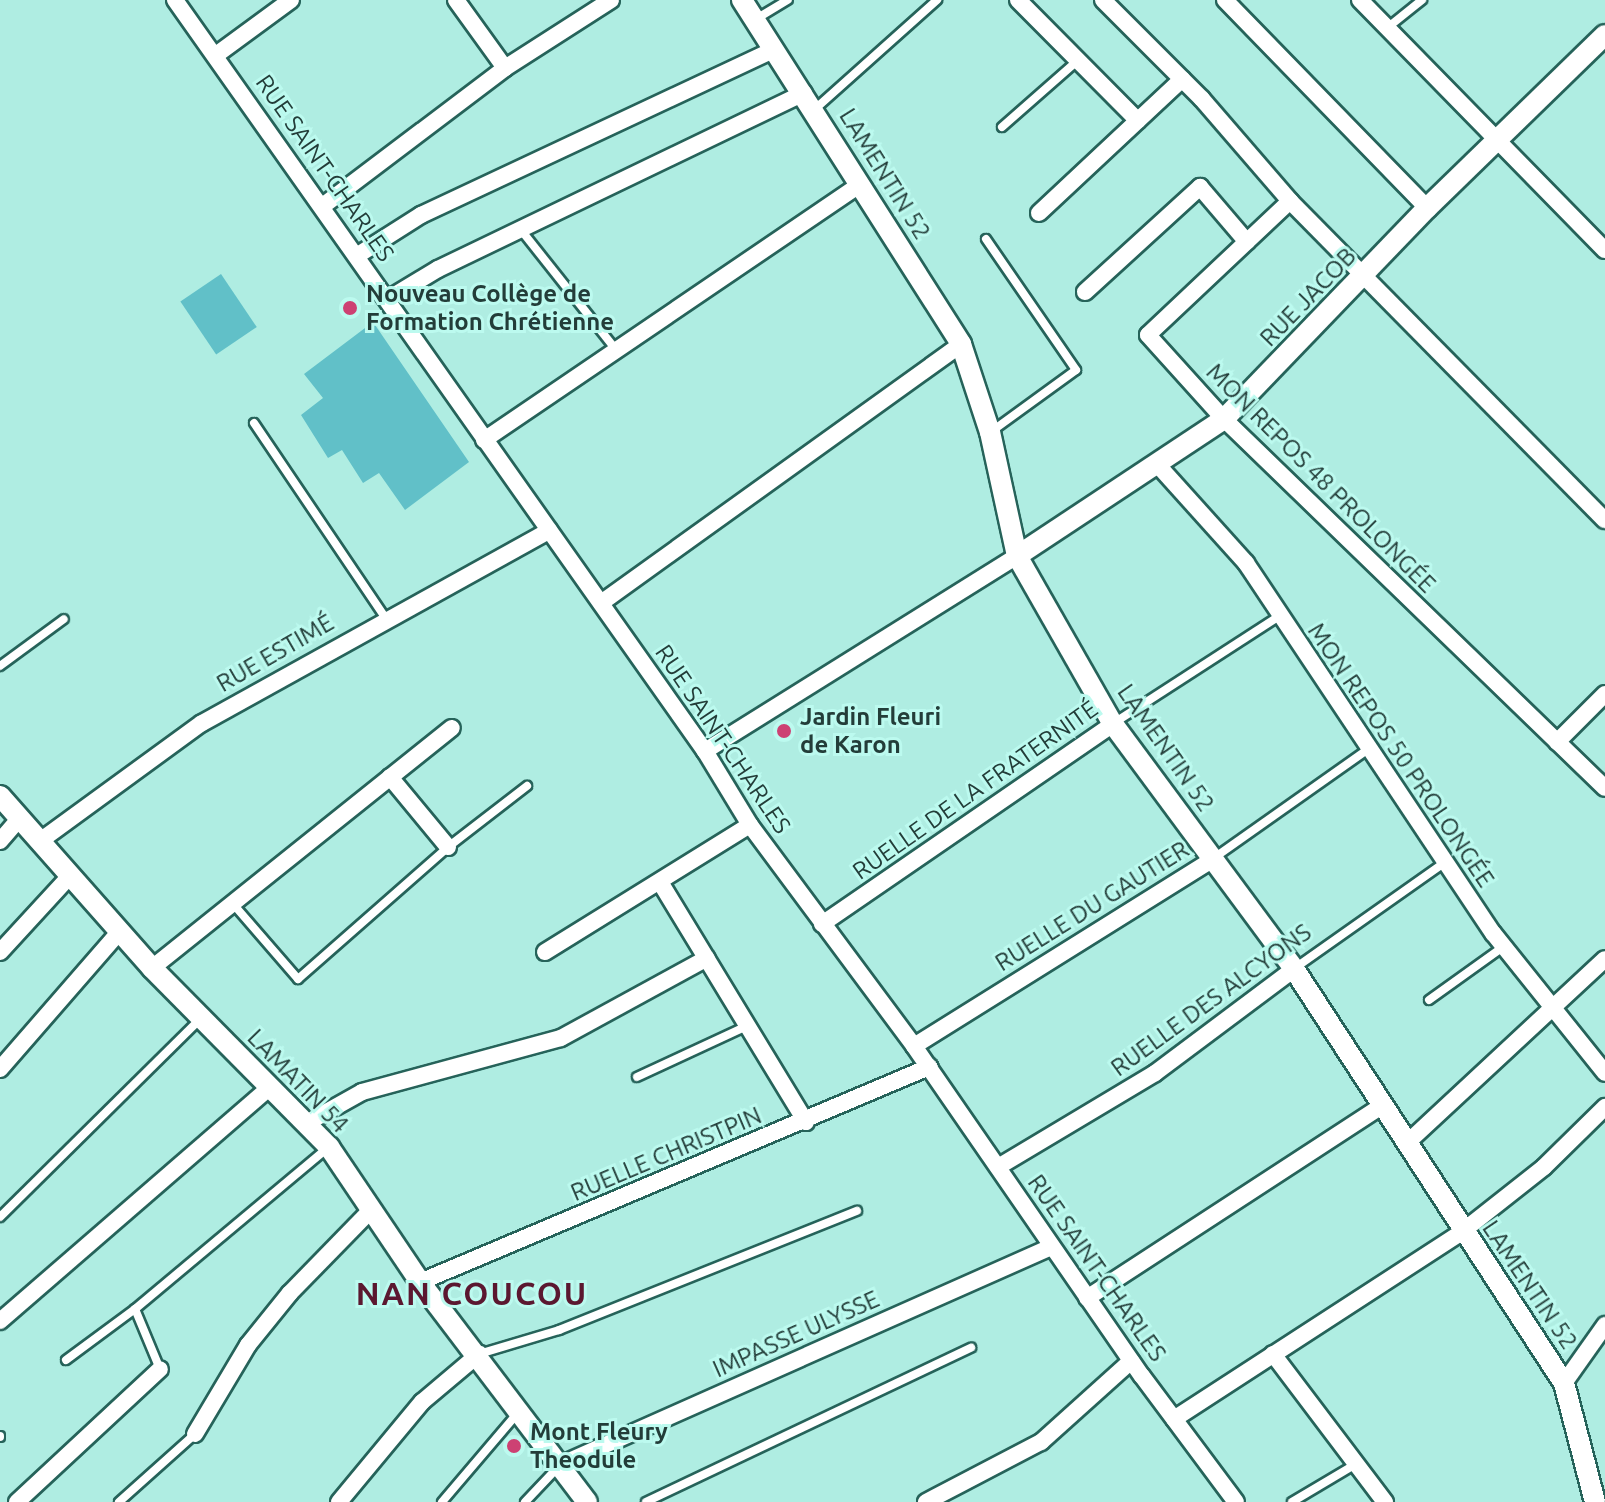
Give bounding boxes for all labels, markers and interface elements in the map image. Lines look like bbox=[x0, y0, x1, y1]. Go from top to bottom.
street label: RUE SAINT-CHARLES bbox=[250, 69, 400, 267]
street label: LAMENTIN 52 bbox=[833, 103, 937, 245]
street label: RUE JACOB bbox=[1254, 242, 1362, 352]
place label: Nouveau Collège de Formation Chrétienne bbox=[366, 280, 614, 336]
marker: Nouveau Collège de Formation Chrétienne bbox=[341, 299, 359, 317]
street label: MON REPOS 48 PROLONGÉE bbox=[1200, 357, 1442, 599]
street label: RUE ESTIMÉ bbox=[211, 608, 339, 698]
street label: MON REPOS 50 PROLONGÉE bbox=[1302, 618, 1500, 892]
street label: RUE SAINT-CHARLES bbox=[649, 639, 797, 839]
street label: LAMENTIN 52 bbox=[1111, 679, 1221, 817]
street label: RUELLE DE LA FRATERNITÉ bbox=[847, 694, 1103, 886]
place label: Jardin Fleuri de Karon bbox=[800, 703, 941, 759]
marker: Jardin Fleuri de Karon bbox=[775, 722, 793, 740]
street label: RUELLE DU GAUTIER bbox=[990, 835, 1194, 977]
street label: RUELLE DES ALCYONS bbox=[1105, 918, 1317, 1082]
street label: LAMATIN 54 bbox=[242, 1023, 354, 1139]
street label: RUELLE CHRISTPIN bbox=[566, 1101, 766, 1207]
street label: RUE SAINT-CHARLES bbox=[1022, 1169, 1172, 1367]
street label: LAMENTIN 52 bbox=[1476, 1215, 1584, 1355]
district label: NAN COUCOU bbox=[356, 1274, 588, 1312]
street label: IMPASSE ULYSSE bbox=[708, 1284, 884, 1384]
place label: Mont Fleury Theodule bbox=[530, 1418, 668, 1474]
marker: Mont Fleury Theodule bbox=[505, 1437, 523, 1455]

